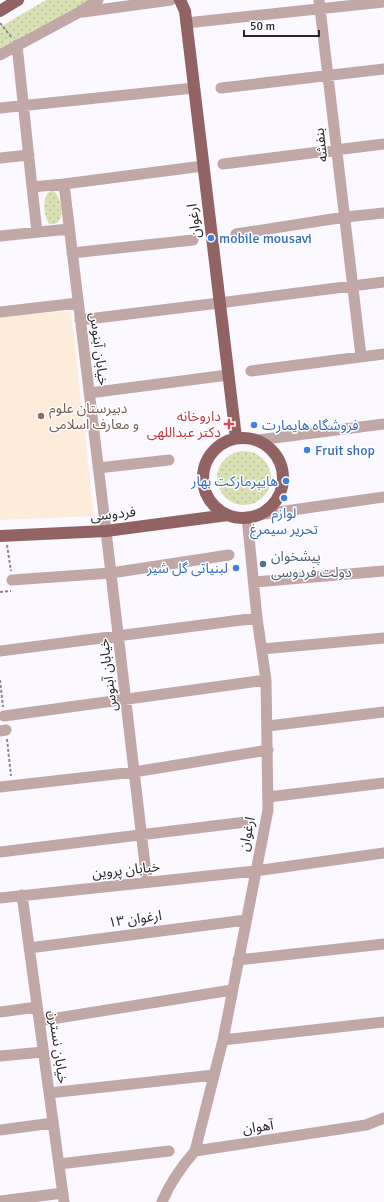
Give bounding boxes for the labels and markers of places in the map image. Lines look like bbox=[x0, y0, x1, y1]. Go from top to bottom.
place label: mobile mousavi bbox=[219, 230, 312, 247]
marker: mobile mousavi bbox=[206, 233, 216, 243]
place label: دبیرستان علوم و معارف اسلامی bbox=[49, 400, 139, 433]
place label: داروخانه دکتر عبداللهی bbox=[147, 408, 221, 441]
marker: دبیرستان علوم و معارف اسلامی bbox=[36, 411, 46, 421]
place label: فروشگاه هایمارت bbox=[262, 417, 358, 434]
marker: داروخانه دکتر عبداللهی bbox=[224, 419, 234, 429]
marker: فروشگاه هایمارت bbox=[249, 420, 259, 430]
place label: Fruit shop bbox=[315, 442, 375, 459]
marker: Fruit shop bbox=[302, 445, 312, 455]
place label: هایپرمارکت بهار bbox=[190, 473, 278, 491]
marker: هایپرمارکت بهار bbox=[281, 476, 291, 486]
marker: لوازم تحریر سیمرغ bbox=[279, 493, 289, 503]
place label: لوازم تحریر سیمرغ bbox=[250, 505, 318, 540]
place label: پیشخوان دولت فردوسی bbox=[271, 548, 352, 581]
marker: پیشخوان دولت فردوسی bbox=[258, 559, 268, 569]
place label: لبنیاتی گل شیر bbox=[146, 560, 228, 577]
marker: لبنیاتی گل شیر bbox=[231, 563, 241, 573]

